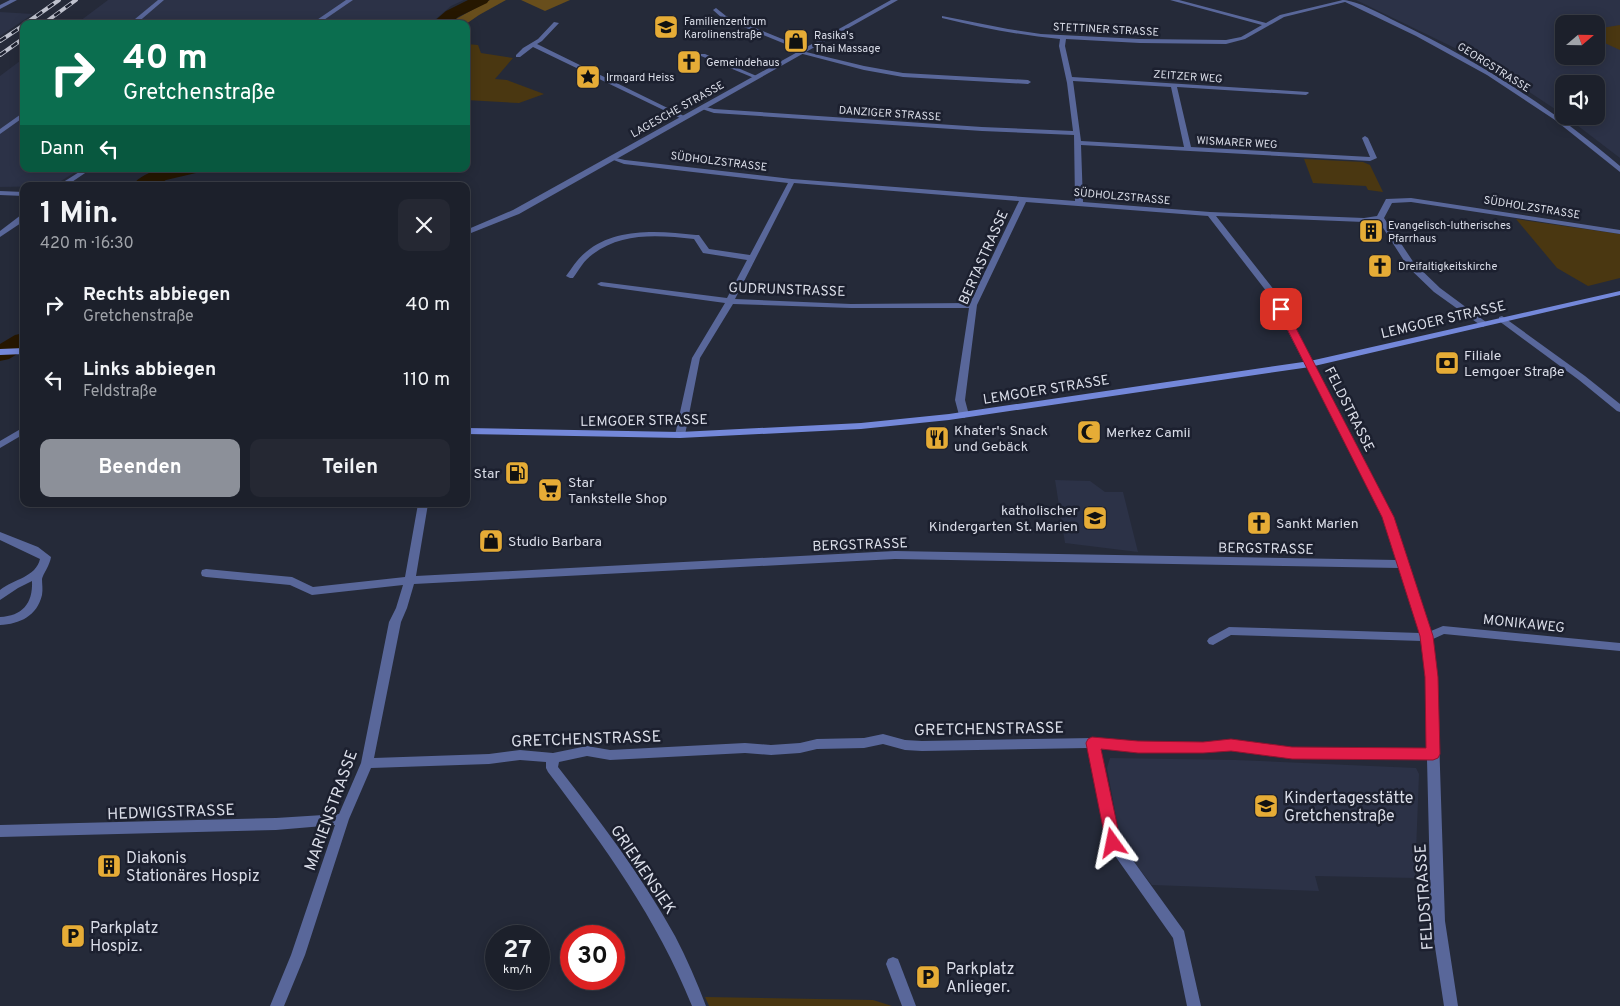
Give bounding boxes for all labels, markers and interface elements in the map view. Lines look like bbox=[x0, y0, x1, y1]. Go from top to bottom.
school or university icon: Familienzentrum Karolinenstraße bbox=[653, 14, 679, 40]
place label: Familienzentrum Karolinenstraße bbox=[684, 15, 766, 42]
north arrow bbox=[1555, 15, 1605, 65]
map controls bbox=[1555, 15, 1605, 125]
street label: STETTINER STRASSE bbox=[1053, 20, 1159, 40]
shop icon: Rasika's Thai Massage bbox=[783, 28, 809, 54]
place label: Rasika's Thai Massage bbox=[814, 29, 880, 56]
text: 40 m bbox=[123, 37, 208, 81]
icon: right bbox=[40, 40, 105, 105]
street label: GEORGSTRASSE bbox=[1454, 40, 1533, 96]
church icon: Gemeindehaus bbox=[676, 49, 702, 75]
place label: Gemeindehaus bbox=[706, 56, 780, 70]
place icon: Irmgard Heiss bbox=[575, 64, 601, 90]
street label: ZEITZER WEG bbox=[1153, 68, 1223, 86]
place label: Irmgard Heiss bbox=[606, 71, 675, 85]
button: sound bbox=[1555, 75, 1605, 125]
street label: LAGESCHE STRASSE bbox=[628, 78, 727, 141]
text: Gretchenstraße bbox=[123, 80, 275, 107]
street label: DANZIGER STRASSE bbox=[838, 103, 942, 125]
street label: WISMARER WEG bbox=[1196, 134, 1278, 152]
icon: left bbox=[95, 135, 123, 163]
text: Dann bbox=[40, 137, 85, 161]
street label: SÜDHOLZSTRASSE bbox=[670, 148, 768, 175]
street label: SÜDHOLZSTRASSE bbox=[1073, 185, 1171, 208]
street label: SÜDHOLZSTRASSE bbox=[1483, 192, 1581, 223]
text: 1 Min. bbox=[40, 196, 118, 233]
button: close bbox=[398, 199, 450, 251]
street label: BERTASTRASSE bbox=[956, 208, 1013, 308]
building icon: Evangelisch-lutherisches Pfarrhaus bbox=[1358, 218, 1384, 244]
place label: Evangelisch-lutherisches Pfarrhaus bbox=[1388, 219, 1511, 246]
text: 420 m · 16:30 bbox=[40, 234, 134, 254]
church icon: Dreifaltigkeitskirche bbox=[1367, 253, 1393, 279]
place label: Dreifaltigkeitskirche bbox=[1398, 260, 1497, 274]
street label: GUDRUNSTRASSE bbox=[728, 280, 846, 301]
text: Rechts abbiegen bbox=[83, 283, 231, 307]
pin bbox=[1260, 288, 1302, 330]
icon: right bbox=[40, 291, 68, 319]
text: 40 m bbox=[405, 293, 450, 317]
icon: arrive bbox=[1267, 295, 1295, 323]
street label: LEMGOER STRASSE bbox=[1379, 298, 1507, 343]
text: Gretchenstraße bbox=[83, 307, 194, 327]
place label: Filiale Lemgoer Straße bbox=[1464, 348, 1565, 381]
bank icon: Filiale Lemgoer Straße bbox=[1434, 350, 1460, 376]
text: Links abbiegen bbox=[83, 358, 216, 382]
street label: FELDSTRASSE bbox=[1320, 364, 1377, 455]
icon: left bbox=[40, 366, 68, 394]
text: 110 m bbox=[403, 368, 450, 392]
street label: LEMGOER STRASSE bbox=[982, 372, 1111, 409]
text: Feldstraße bbox=[83, 382, 157, 402]
street label: LEMGOER STRASSE bbox=[580, 412, 708, 431]
mosque icon: Merkez Camii bbox=[1076, 419, 1102, 445]
place label: Khater's Snack und Gebäck bbox=[954, 423, 1048, 456]
restaurant icon: Khater's Snack und Gebäck bbox=[924, 425, 950, 451]
place label: Merkez Camii bbox=[1106, 425, 1191, 442]
button: Beenden bbox=[40, 439, 240, 497]
button: Teilen bbox=[250, 439, 450, 497]
fuel station icon: Star bbox=[504, 460, 530, 486]
place label: Star bbox=[474, 466, 501, 483]
place label: Star Tankstelle Shop bbox=[568, 475, 667, 508]
supermarket icon: Star Tankstelle Shop bbox=[537, 477, 563, 503]
place label: katholischer Kindergarten St. Marien bbox=[929, 503, 1079, 536]
school or university icon: katholischer Kindergarten St. Marien bbox=[1082, 505, 1108, 531]
church icon: Sankt Marien bbox=[1246, 510, 1272, 536]
place label: Sankt Marien bbox=[1276, 516, 1359, 533]
shop icon: Studio Barbara bbox=[478, 528, 504, 554]
place label: Studio Barbara bbox=[508, 534, 602, 551]
street label: BERGSTRASSE bbox=[812, 535, 908, 556]
street label: BERGSTRASSE bbox=[1218, 540, 1314, 559]
street label: MONIKAWEG bbox=[1482, 612, 1566, 637]
street label: GRETCHENSTRASSE bbox=[914, 719, 1064, 741]
street label: GRETCHENSTRASSE bbox=[511, 727, 661, 753]
street label: MARIENSTRASSE bbox=[301, 748, 363, 874]
place label: Kindertagesstätte Gretchenstraße bbox=[1284, 789, 1413, 827]
school or university icon: Kindertagesstätte Gretchenstraße bbox=[1253, 793, 1279, 819]
street label: HEDWIGSTRASSE bbox=[107, 801, 235, 825]
position arrow bbox=[1086, 816, 1138, 868]
street label: GRIEMENSIEK bbox=[605, 822, 680, 919]
street label: FELDSTRASSE bbox=[1411, 843, 1439, 951]
place label: Diakonis Stationäres Hospiz bbox=[126, 849, 260, 887]
building icon: Diakonis Stationäres Hospiz bbox=[96, 853, 122, 879]
place label: Parkplatz Hospiz. bbox=[90, 919, 159, 957]
parking icon: Parkplatz Hospiz. bbox=[60, 923, 86, 949]
speed limit sign: 30 bbox=[560, 925, 625, 990]
text: 27 bbox=[503, 935, 532, 967]
place label: Parkplatz Anlieger. bbox=[946, 960, 1015, 998]
text: km/h bbox=[503, 962, 532, 978]
parking icon: Parkplatz Anlieger. bbox=[915, 964, 941, 990]

